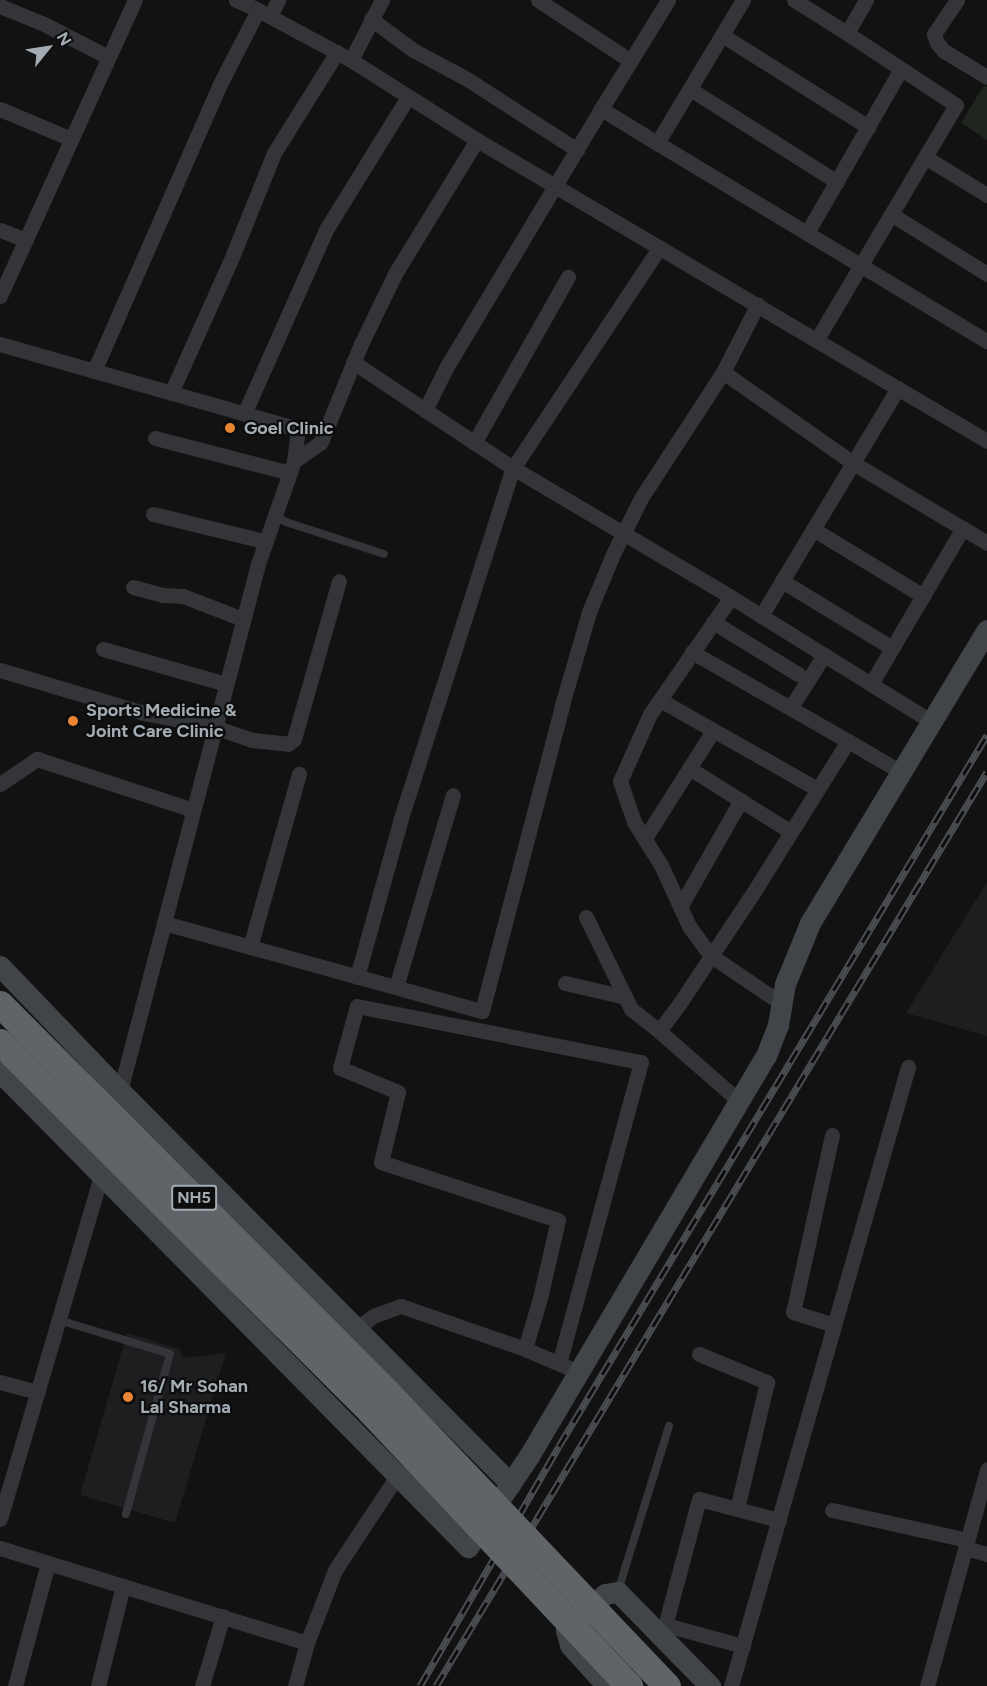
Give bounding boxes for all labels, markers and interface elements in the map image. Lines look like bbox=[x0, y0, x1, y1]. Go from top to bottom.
north arrow bbox=[18, 18, 78, 78]
text: N bbox=[53, 29, 75, 49]
place label: Goel Clinic bbox=[244, 417, 333, 439]
marker: Goel Clinic bbox=[221, 419, 239, 437]
place label: Sports Medicine & Joint Care Clinic bbox=[86, 700, 236, 742]
marker: Sports Medicine & Joint Care Clinic bbox=[64, 712, 82, 730]
road number: NH5 bbox=[170, 1185, 218, 1211]
place label: 16/ Mr Sohan Lal Sharma bbox=[140, 1376, 248, 1418]
marker: 16/ Mr Sohan Lal Sharma bbox=[121, 1390, 135, 1404]

